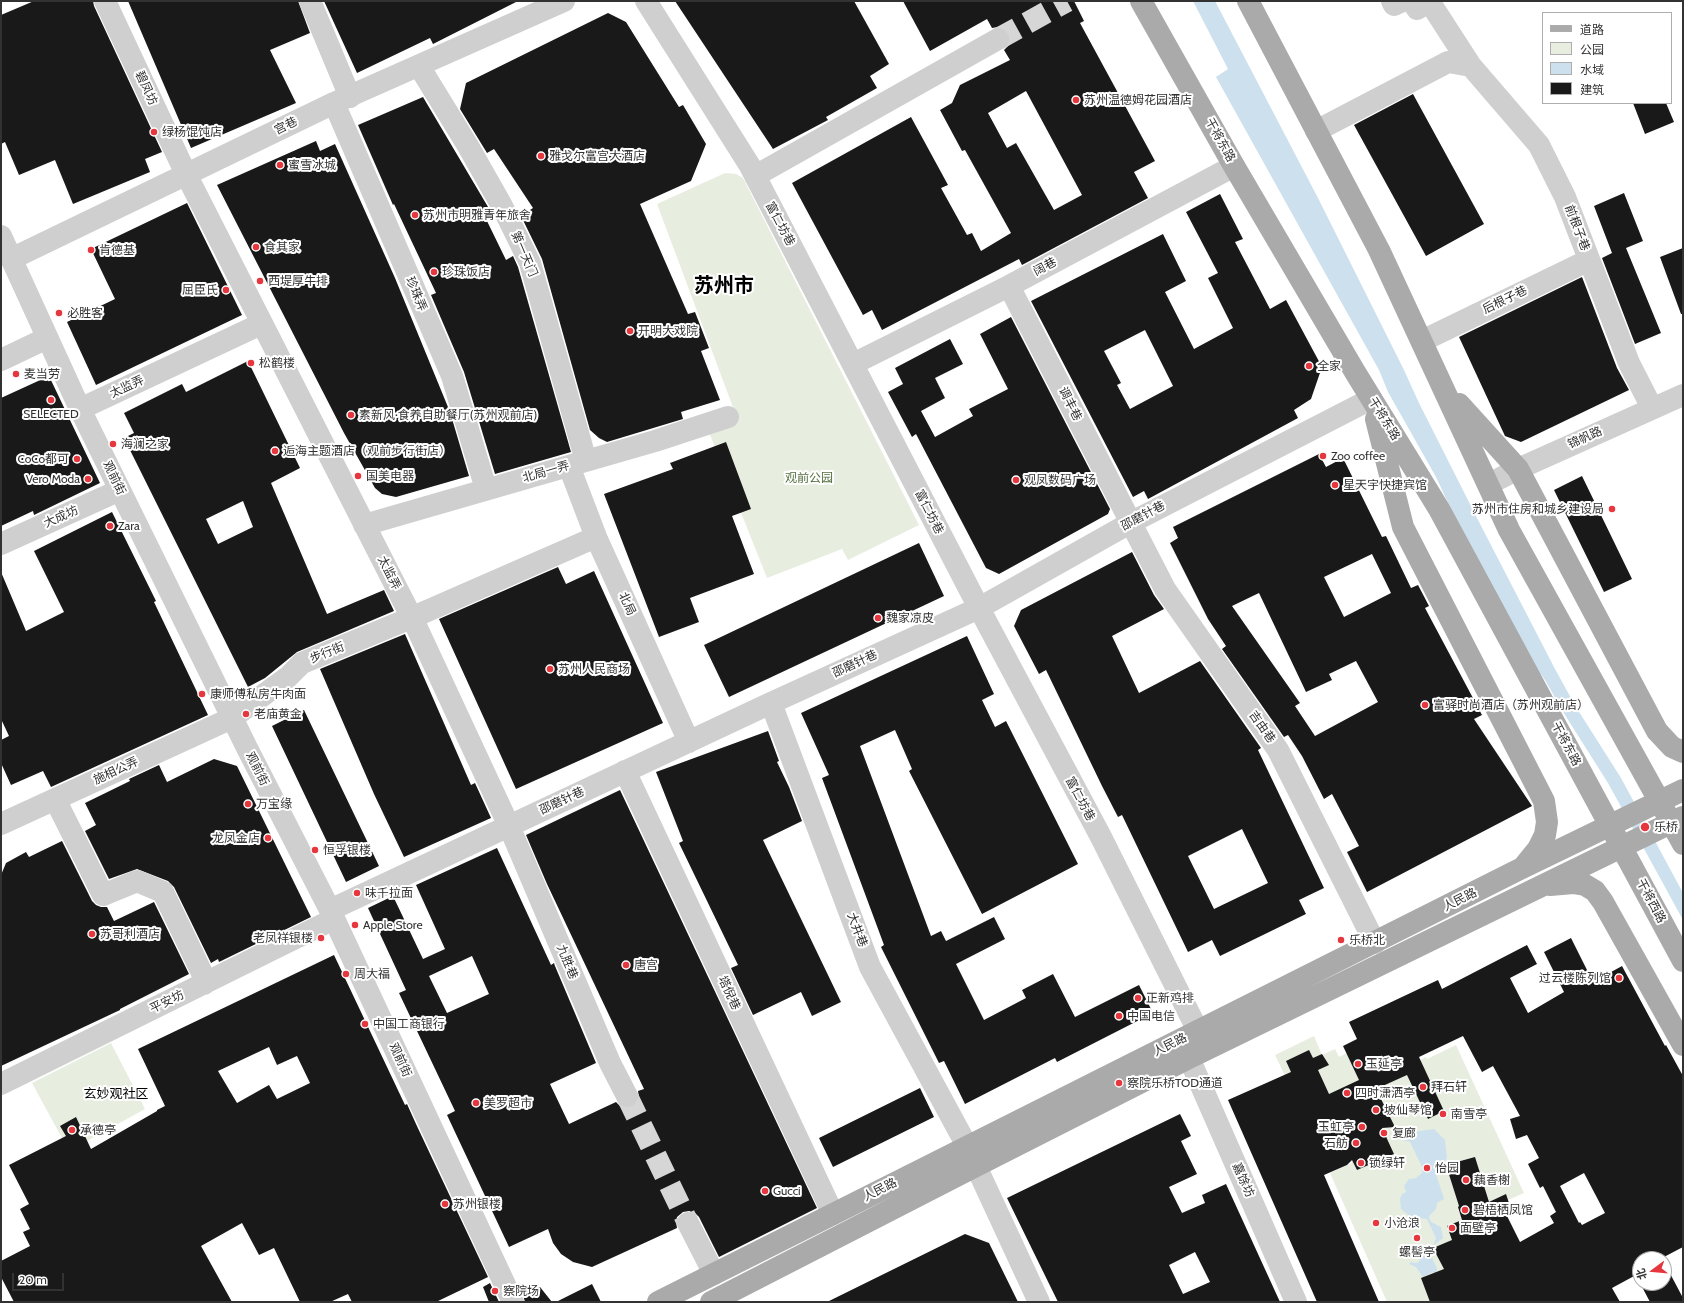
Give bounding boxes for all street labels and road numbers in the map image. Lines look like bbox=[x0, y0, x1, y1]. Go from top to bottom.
street label: 碧凤坊 bbox=[132, 69, 160, 107]
street label: 宫巷 bbox=[272, 114, 300, 138]
street label: 干将东路 bbox=[1202, 116, 1238, 164]
street label: 富仁坊巷 bbox=[762, 199, 798, 249]
street label: 前根子巷 bbox=[1562, 203, 1592, 253]
street label: 第一天门 bbox=[508, 229, 540, 279]
street label: 阔巷 bbox=[1031, 255, 1059, 279]
street label: 珍珠弄 bbox=[402, 275, 430, 313]
street label: 后根子巷 bbox=[1480, 283, 1530, 317]
street label: 太监弄 bbox=[108, 373, 146, 401]
street label: 调丰巷 bbox=[1055, 385, 1085, 423]
street label: 干将东路 bbox=[1365, 395, 1403, 443]
street label: 锦帆路 bbox=[1566, 424, 1604, 452]
street label: 北局一弄 bbox=[521, 458, 571, 486]
street label: 观前街 bbox=[100, 459, 128, 497]
street label: 富仁坊巷 bbox=[912, 487, 946, 537]
street label: 邵磨针巷 bbox=[1118, 498, 1168, 534]
street label: 大成坊 bbox=[42, 503, 80, 531]
street label: 太监弄 bbox=[374, 554, 404, 592]
street label: 北局 bbox=[615, 590, 639, 618]
street label: 步行街 bbox=[308, 640, 346, 666]
street label: 邵磨针巷 bbox=[830, 647, 880, 681]
street label: 吉由巷 bbox=[1246, 708, 1278, 746]
street label: 干将东路 bbox=[1548, 719, 1584, 769]
street label: 观前街 bbox=[242, 750, 272, 788]
street label: 施相公弄 bbox=[91, 754, 141, 788]
street label: 富仁坊巷 bbox=[1062, 774, 1098, 824]
street label: 邵磨针巷 bbox=[537, 784, 587, 818]
street label: 干将西路 bbox=[1633, 876, 1669, 926]
street label: 人民路 bbox=[1441, 885, 1479, 915]
street label: 大井巷 bbox=[844, 911, 870, 949]
street label: 九胜巷 bbox=[553, 943, 581, 981]
street label: 塔倪巷 bbox=[715, 974, 743, 1012]
street label: 平安坊 bbox=[148, 988, 186, 1016]
street label: 人民路 bbox=[1151, 1030, 1189, 1060]
street label: 观前街 bbox=[386, 1041, 414, 1079]
street label: 嘉馀坊 bbox=[1229, 1161, 1257, 1199]
street label: 人民路 bbox=[861, 1175, 899, 1205]

